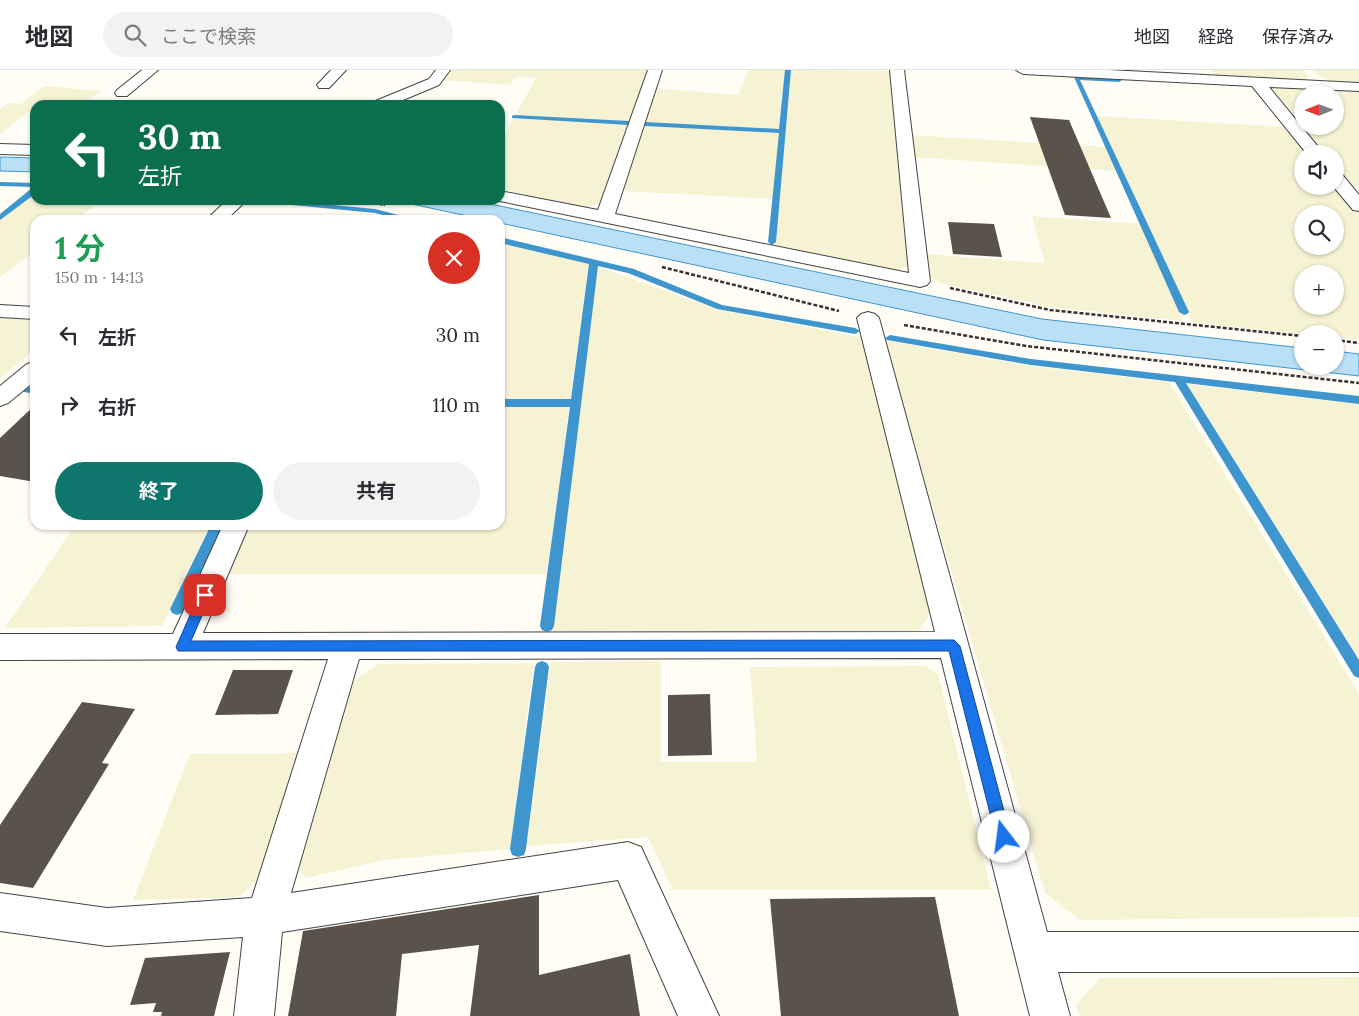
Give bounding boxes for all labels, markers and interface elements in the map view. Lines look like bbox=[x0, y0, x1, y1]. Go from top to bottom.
search box bbox=[103, 12, 453, 57]
text: 地図 bbox=[25, 21, 73, 52]
icon: search bbox=[121, 21, 149, 49]
text: ここで検索 bbox=[161, 24, 256, 48]
text: 地図 bbox=[1134, 25, 1170, 48]
text: 経路 bbox=[1198, 25, 1234, 48]
text: 保存済み bbox=[1262, 25, 1334, 48]
north arrow bbox=[1294, 85, 1344, 135]
map controls bbox=[1294, 85, 1344, 375]
text: 30 m bbox=[138, 114, 221, 159]
icon: left bbox=[55, 120, 120, 185]
button: sound bbox=[1294, 145, 1344, 195]
text: 左折 bbox=[138, 162, 182, 190]
button: search bbox=[1294, 205, 1344, 255]
text: 1 分 bbox=[55, 229, 105, 267]
button: close bbox=[428, 232, 480, 284]
button: + bbox=[1294, 265, 1344, 315]
text: 150 m · 14:13 bbox=[55, 267, 144, 287]
icon: left bbox=[55, 321, 83, 349]
text: 30 m bbox=[436, 323, 480, 347]
text: 左折 bbox=[98, 325, 136, 349]
button: − bbox=[1294, 325, 1344, 375]
icon: right bbox=[55, 391, 83, 419]
text: 110 m bbox=[432, 393, 480, 417]
text: 右折 bbox=[98, 395, 136, 419]
button: 終了 bbox=[55, 462, 263, 520]
button: 共有 bbox=[273, 462, 480, 520]
pin bbox=[184, 574, 226, 616]
icon: arrive bbox=[191, 581, 219, 609]
position arrow bbox=[977, 810, 1029, 862]

